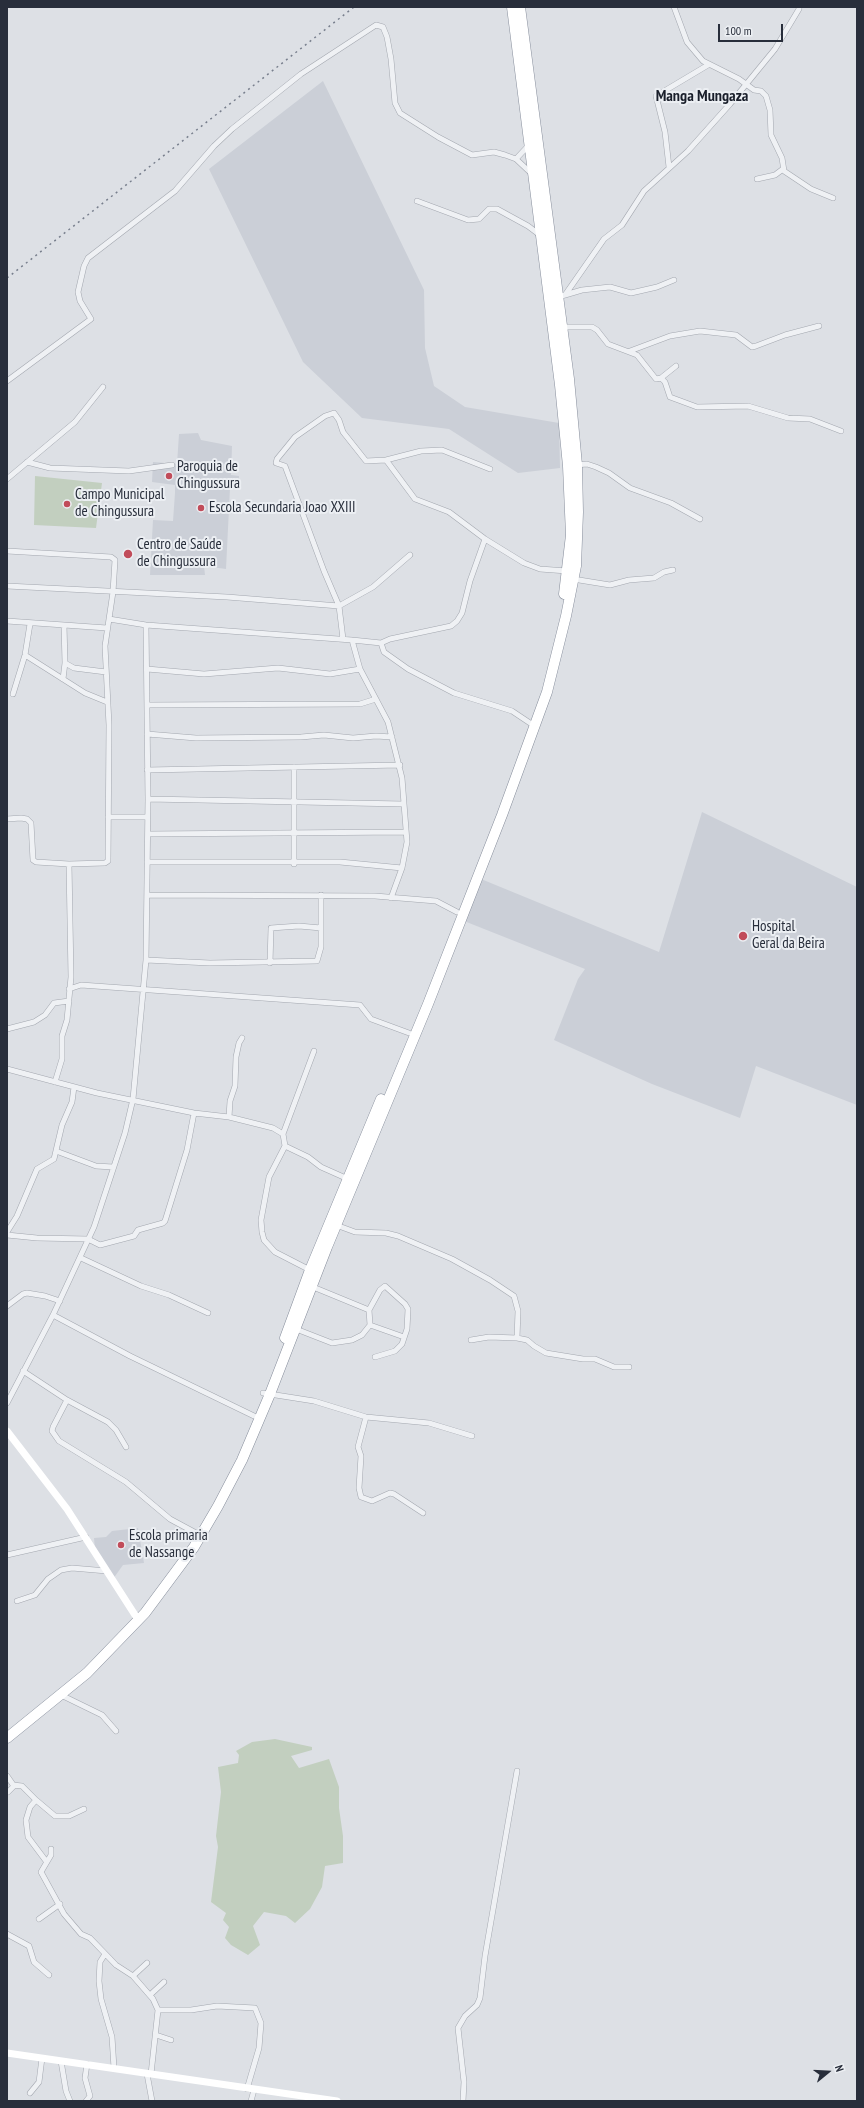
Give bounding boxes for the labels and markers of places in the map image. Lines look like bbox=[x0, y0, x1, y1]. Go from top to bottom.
place label: Paroquia de Chingussura bbox=[177, 458, 240, 493]
marker: Paroquia de Chingussura bbox=[164, 471, 174, 481]
place label: Campo Municipal de Chingussura bbox=[75, 486, 164, 521]
marker: Campo Municipal de Chingussura bbox=[62, 499, 72, 509]
place label: Escola Secundaria Joao XXIII bbox=[209, 499, 356, 517]
marker: Escola Secundaria Joao XXIII bbox=[196, 503, 206, 513]
place label: Centro de Saúde de Chingussura bbox=[137, 536, 222, 571]
marker: Centro de Saúde de Chingussura bbox=[122, 548, 134, 560]
place label: Hospital Geral da Beira bbox=[752, 918, 825, 953]
marker: Hospital Geral da Beira bbox=[737, 930, 749, 942]
place label: Escola primaria de Nassange bbox=[129, 1527, 208, 1562]
marker: Escola primaria de Nassange bbox=[116, 1540, 126, 1550]

